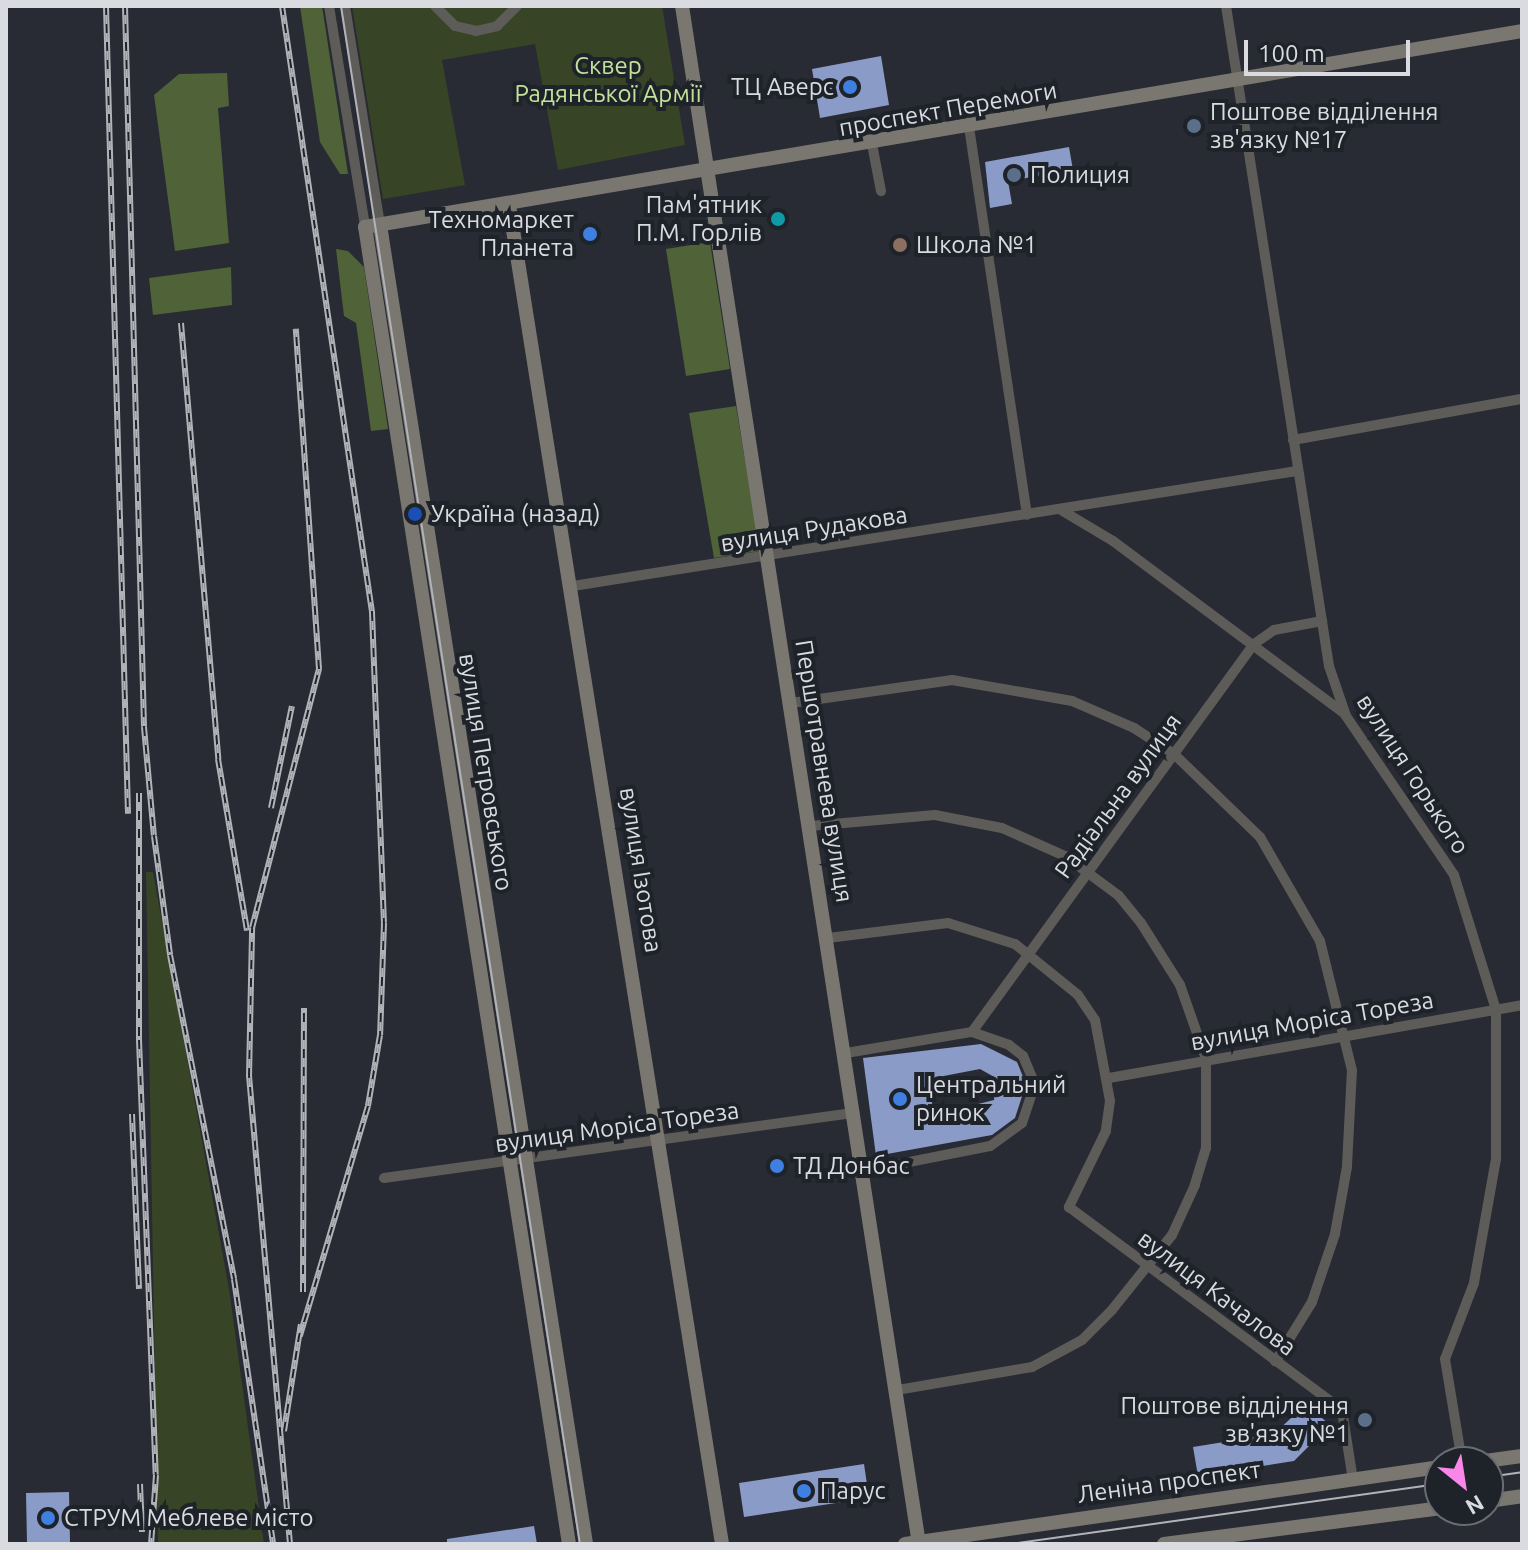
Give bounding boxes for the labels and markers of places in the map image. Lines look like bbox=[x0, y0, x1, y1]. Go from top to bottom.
place label: ТЦ Аверс bbox=[731, 73, 834, 101]
marker: ТЦ Аверс bbox=[841, 78, 859, 96]
place label: Поштове відділення зв'язку №17 bbox=[1210, 98, 1438, 154]
marker: Поштове відділення зв'язку №17 bbox=[1185, 117, 1203, 135]
place label: Полиция bbox=[1030, 161, 1130, 189]
marker: Полиция bbox=[1005, 166, 1023, 184]
place label: Пам'ятник П.М. Горлів bbox=[636, 191, 762, 247]
place label: Техномаркет Планета bbox=[429, 206, 574, 262]
marker: Пам'ятник П.М. Горлів bbox=[769, 210, 787, 228]
marker: Техномаркет Планета bbox=[581, 225, 599, 243]
place label: Школа №1 bbox=[916, 231, 1037, 259]
marker: Школа №1 bbox=[891, 236, 909, 254]
place label: Україна (назад) bbox=[431, 500, 601, 528]
marker: Україна (назад) bbox=[406, 505, 424, 523]
place label: Центральний ринок bbox=[916, 1071, 1066, 1127]
marker: Центральний ринок bbox=[891, 1090, 909, 1108]
place label: ТД Донбас bbox=[793, 1152, 910, 1180]
marker: ТД Донбас bbox=[768, 1157, 786, 1175]
place label: Поштове відділення зв'язку №1 bbox=[1121, 1392, 1349, 1448]
marker: Поштове відділення зв'язку №1 bbox=[1356, 1411, 1374, 1429]
place label: Парус bbox=[820, 1477, 886, 1505]
marker: Парус bbox=[795, 1482, 813, 1500]
place label: СТРУМ Меблеве місто bbox=[64, 1504, 313, 1532]
marker: СТРУМ Меблеве місто bbox=[39, 1509, 57, 1527]

